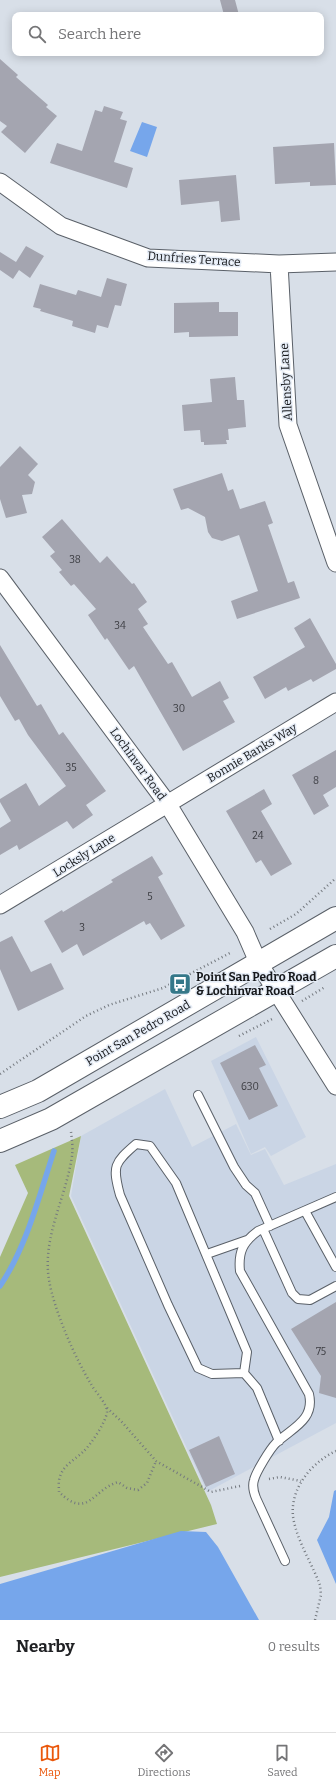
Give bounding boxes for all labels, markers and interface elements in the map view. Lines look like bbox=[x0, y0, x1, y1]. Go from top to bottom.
search box bbox=[12, 12, 324, 56]
icon: search bbox=[26, 23, 48, 45]
text: Search here bbox=[58, 25, 141, 43]
street label: Dunfries Terrace bbox=[147, 249, 241, 269]
street label: Allensby Lane bbox=[277, 343, 295, 421]
house number: 38 bbox=[69, 554, 81, 566]
house number: 34 bbox=[114, 620, 126, 632]
house number: 30 bbox=[173, 703, 185, 715]
street label: Bonnie Banks Way bbox=[205, 720, 300, 785]
street label: Lochinvar Road bbox=[107, 725, 169, 803]
house number: 35 bbox=[65, 762, 77, 774]
house number: 8 bbox=[313, 775, 319, 787]
street label: Locksly Lane bbox=[50, 830, 118, 880]
house number: 24 bbox=[252, 830, 264, 842]
house number: 5 bbox=[147, 891, 153, 903]
house number: 3 bbox=[79, 922, 85, 934]
place label: Point San Pedro Road & Lochinvar Road bbox=[196, 970, 317, 998]
bus stop icon: Point San Pedro Road & Lochinvar Road bbox=[167, 971, 193, 997]
street label: Point San Pedro Road bbox=[83, 997, 193, 1069]
house number: 630 bbox=[241, 1081, 259, 1093]
house number: 75 bbox=[316, 1346, 326, 1358]
text: Nearby bbox=[16, 1636, 75, 1657]
text: 0 results bbox=[268, 1639, 320, 1654]
tab: Map bbox=[38, 1742, 61, 1779]
tab: Directions bbox=[138, 1742, 190, 1779]
tab: Saved bbox=[267, 1742, 298, 1779]

